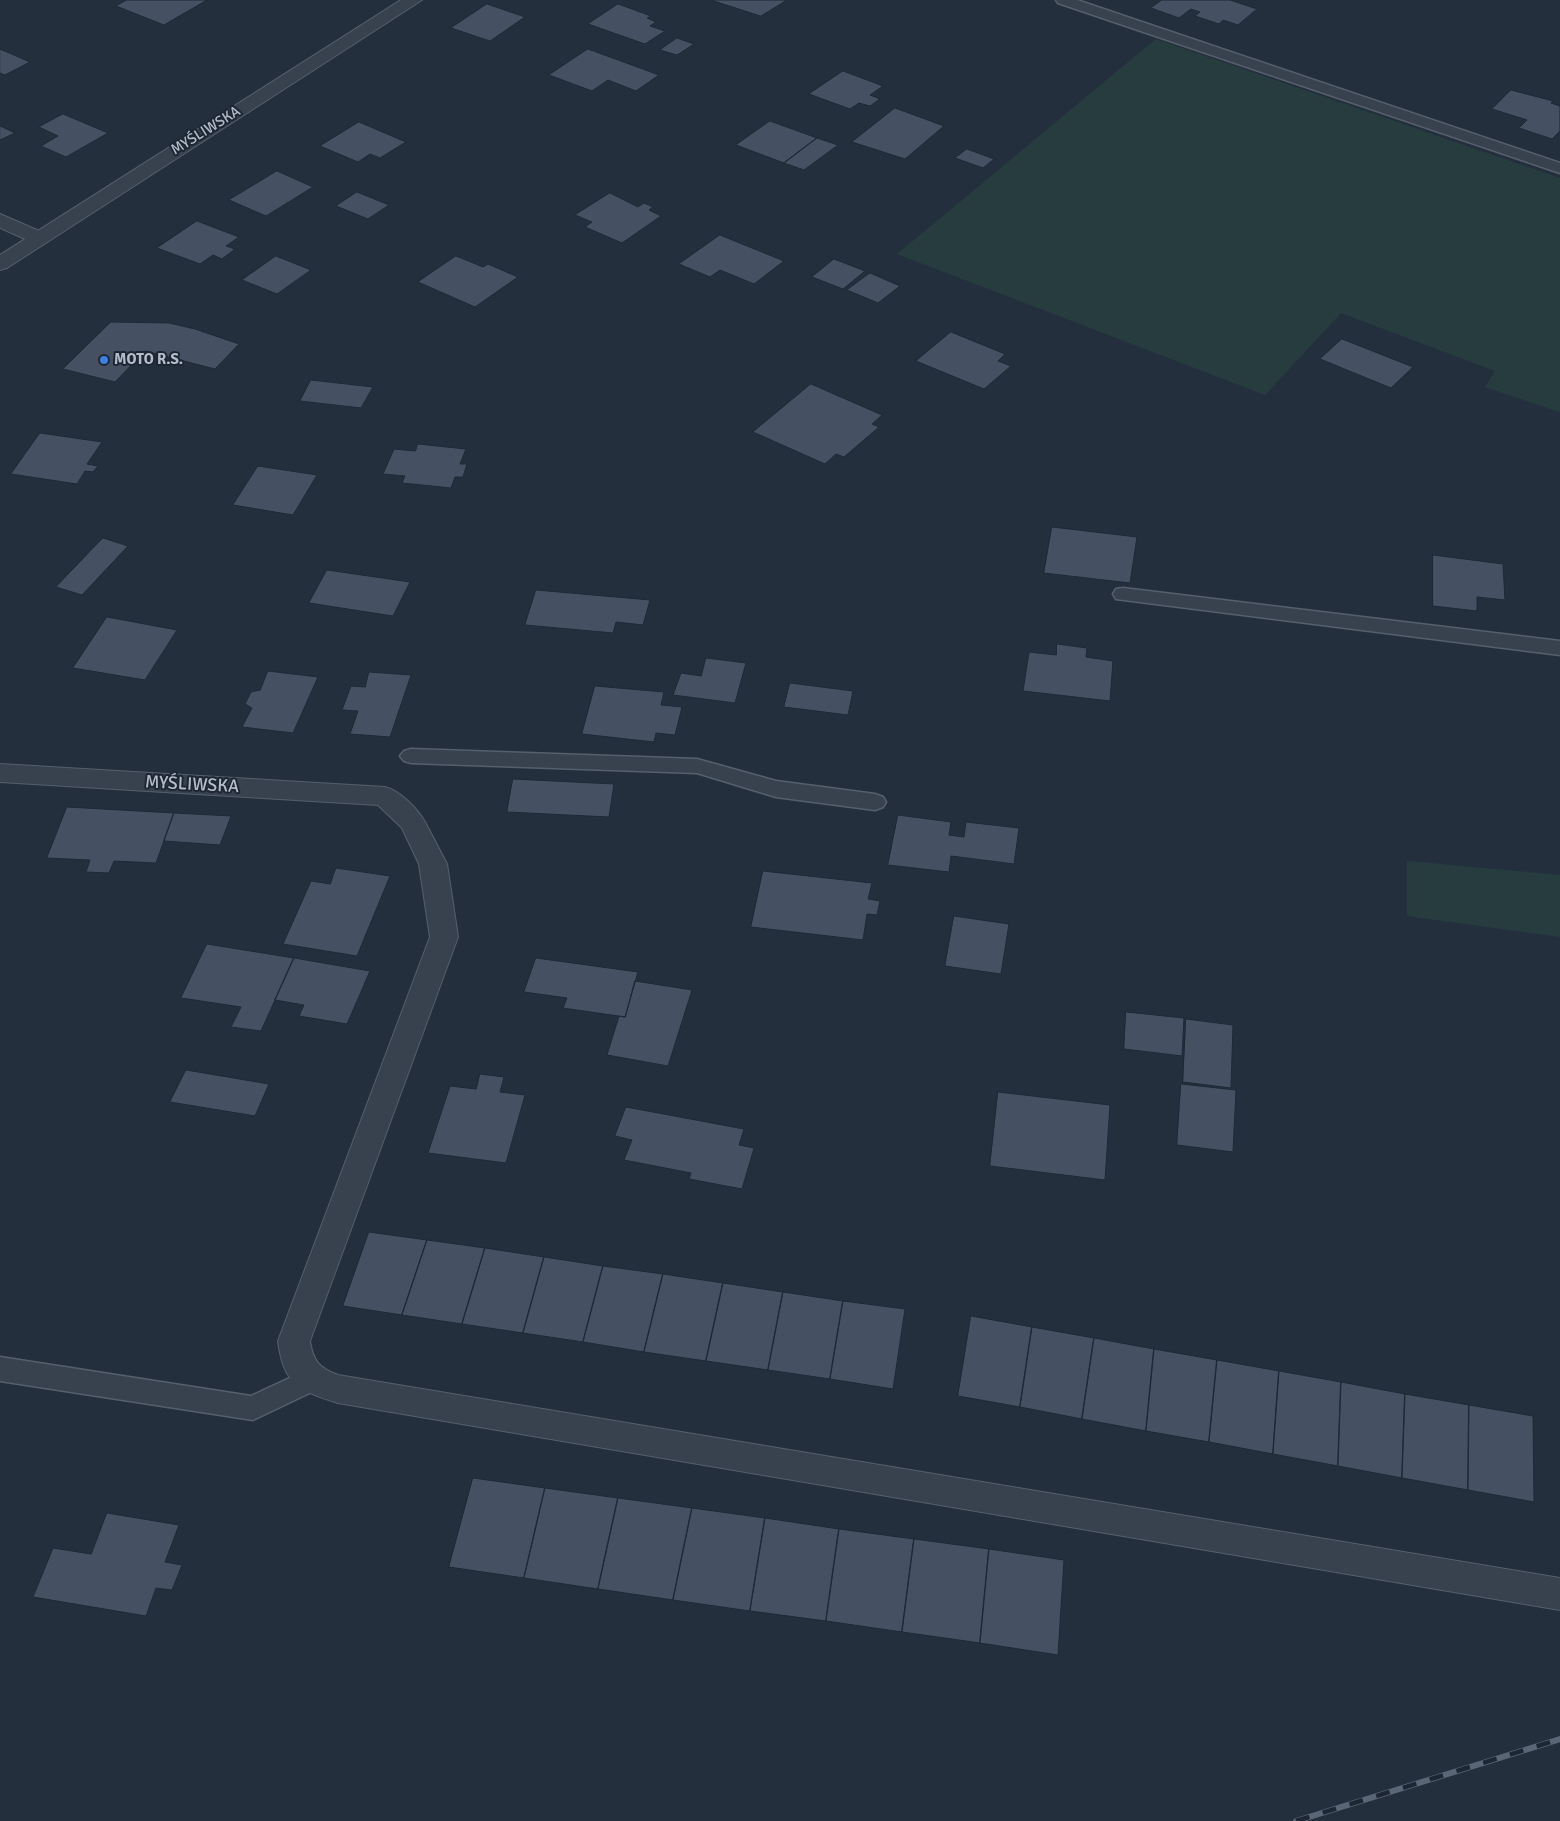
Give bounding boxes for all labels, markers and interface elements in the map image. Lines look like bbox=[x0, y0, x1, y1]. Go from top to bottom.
street label: MYŚLIWSKA bbox=[168, 103, 244, 159]
place label: MOTO R.S. bbox=[114, 351, 183, 369]
marker: MOTO R.S. bbox=[98, 354, 110, 366]
street label: MYŚLIWSKA bbox=[144, 772, 240, 798]

